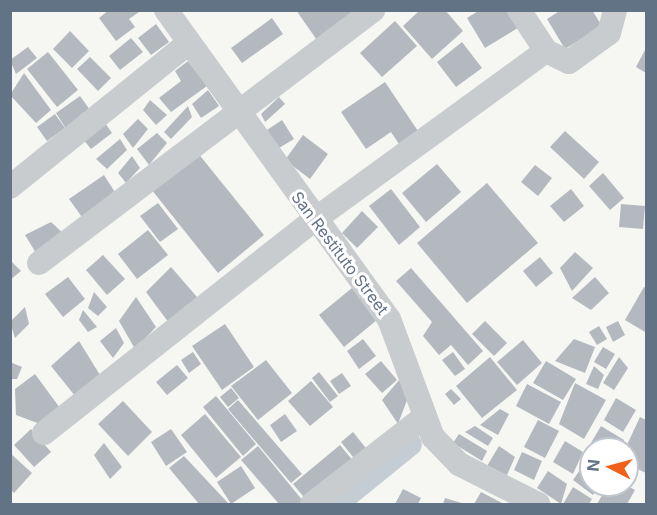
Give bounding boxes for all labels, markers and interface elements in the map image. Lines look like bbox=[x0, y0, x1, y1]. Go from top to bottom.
street label: San Restituto Street bbox=[287, 188, 393, 318]
north arrow bbox=[579, 437, 639, 497]
text: N bbox=[583, 458, 604, 472]

